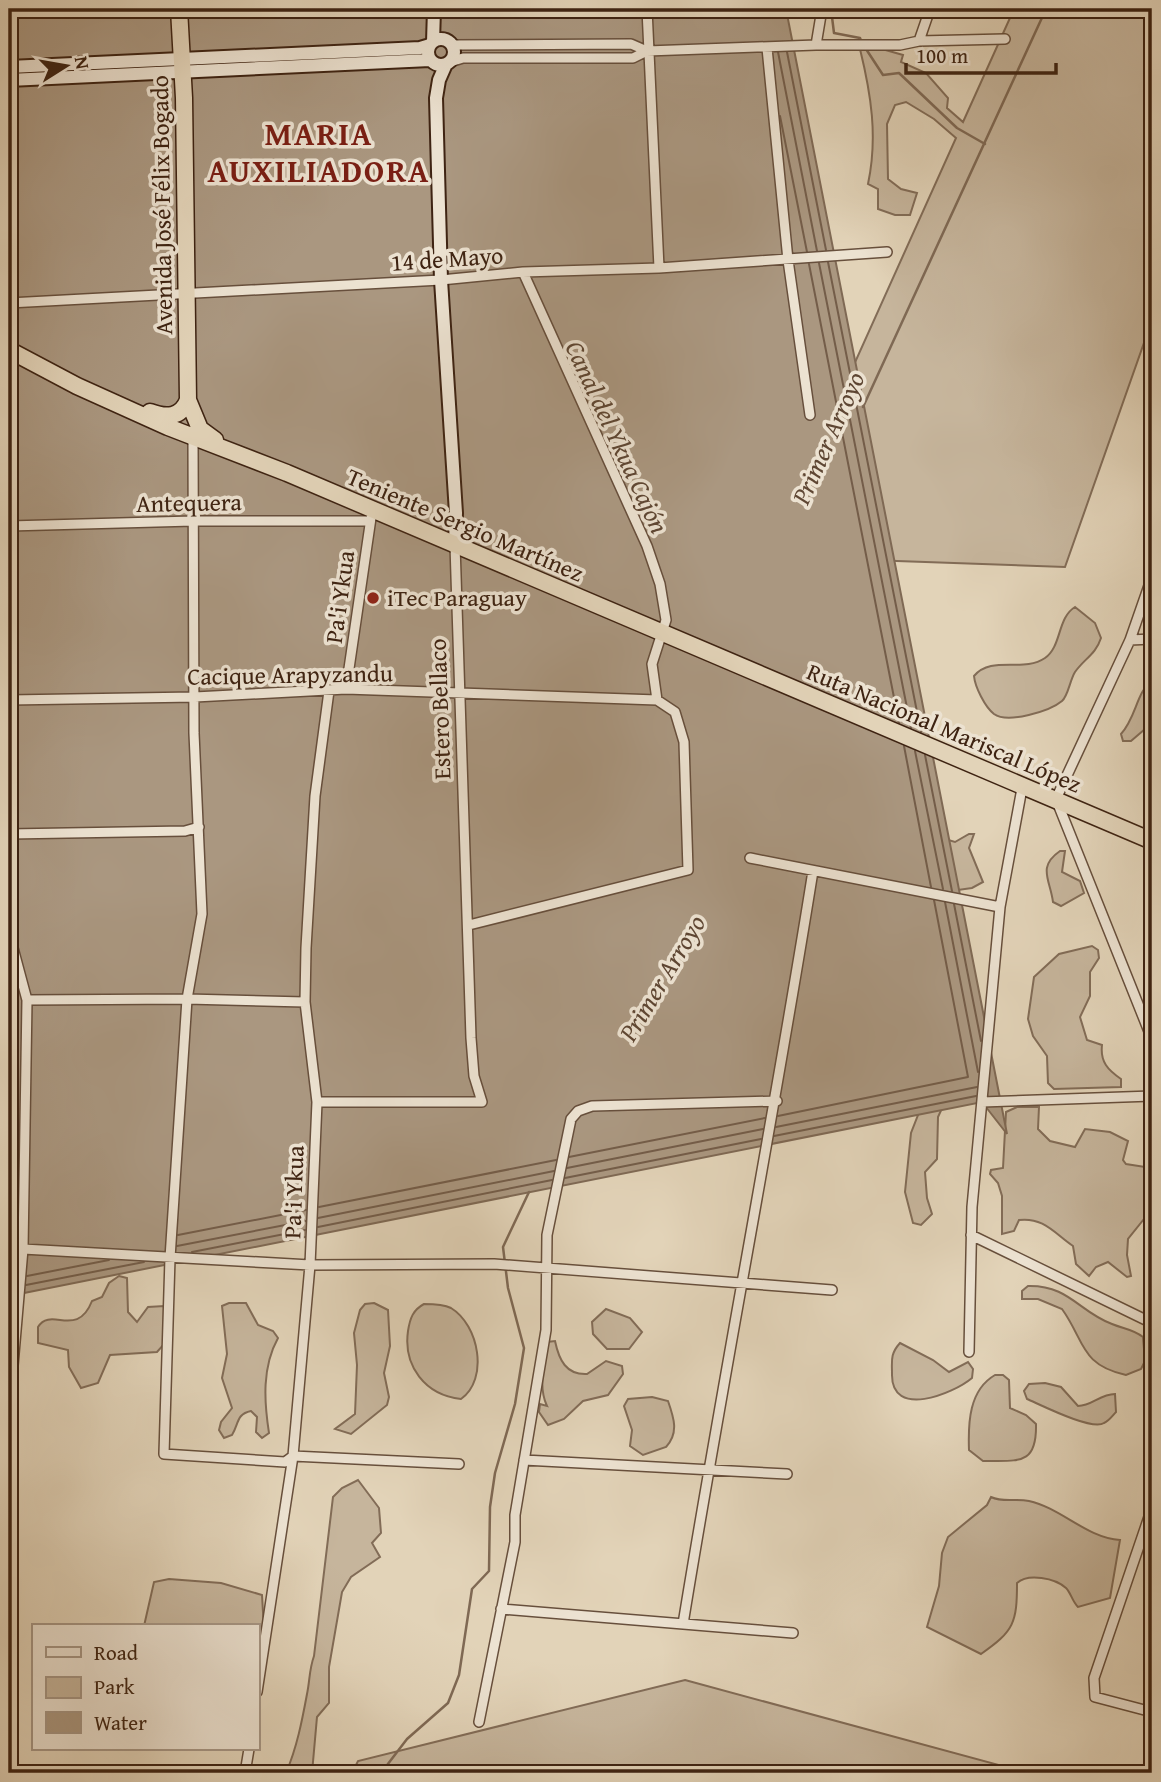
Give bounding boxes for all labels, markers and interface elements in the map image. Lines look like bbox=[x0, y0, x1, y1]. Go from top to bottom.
north arrow bbox=[32, 32, 102, 102]
scale bar bbox=[906, 32, 1056, 76]
text: 100 m bbox=[916, 40, 968, 71]
text: N bbox=[68, 54, 98, 72]
street label: Avenida José Félix Bogado bbox=[142, 75, 181, 335]
district label: MARIA AUXILIADORA bbox=[208, 110, 430, 194]
street label: 14 de Mayo bbox=[390, 237, 504, 280]
water label: Canal del Ykua Cajón bbox=[556, 334, 679, 540]
water label: Primer Arroyo bbox=[781, 365, 874, 511]
street label: Teniente Sergio Martínez bbox=[341, 459, 589, 590]
street label: Antequera bbox=[136, 484, 243, 521]
street label: Pa'i Ykua bbox=[316, 548, 363, 646]
place label: iTec Paraguay bbox=[387, 580, 527, 615]
marker: iTec Paraguay bbox=[365, 590, 381, 606]
street label: Estero Bellaco bbox=[420, 638, 459, 780]
street label: Ruta Nacional Mariscal López bbox=[801, 654, 1087, 801]
street label: Cacique Arapyzandu bbox=[187, 655, 393, 694]
water label: Primer Arroyo bbox=[608, 907, 715, 1049]
street label: Pa'i Ykua bbox=[274, 1144, 313, 1239]
legend bbox=[32, 1624, 259, 1750]
text: Road bbox=[94, 1637, 139, 1668]
text: Park bbox=[94, 1671, 135, 1702]
text: Water bbox=[94, 1707, 147, 1738]

